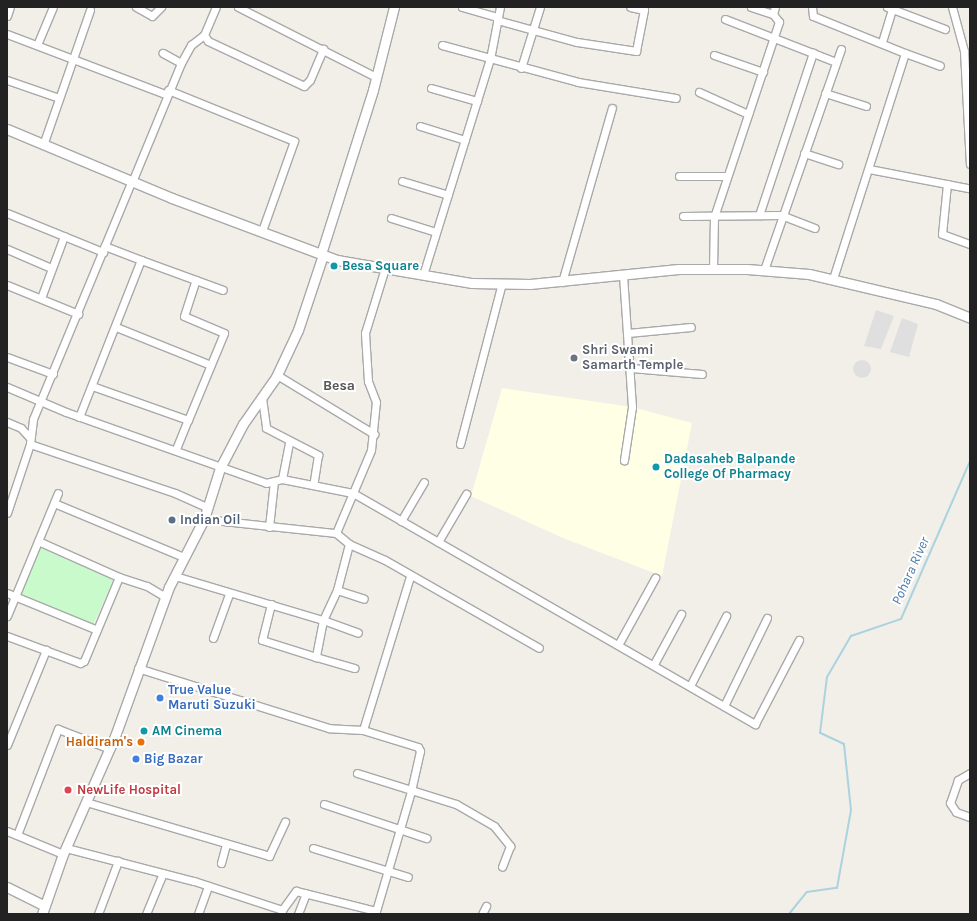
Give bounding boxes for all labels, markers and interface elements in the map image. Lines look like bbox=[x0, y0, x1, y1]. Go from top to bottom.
place label: Besa Square bbox=[342, 258, 419, 274]
marker: Besa Square bbox=[329, 261, 339, 271]
place label: Shri Swami Samarth Temple bbox=[582, 343, 683, 374]
marker: Shri Swami Samarth Temple bbox=[569, 353, 579, 363]
district label: Besa bbox=[323, 378, 355, 394]
place label: Dadasaheb Balpande College Of Pharmacy bbox=[664, 452, 795, 483]
marker: Dadasaheb Balpande College Of Pharmacy bbox=[651, 462, 661, 472]
place label: Indian Oil bbox=[180, 512, 240, 528]
marker: Indian Oil bbox=[167, 515, 177, 525]
water label: Pohara River bbox=[889, 534, 933, 608]
place label: True Value Maruti Suzuki bbox=[168, 683, 256, 714]
marker: True Value Maruti Suzuki bbox=[155, 693, 165, 703]
place label: AM Cinema bbox=[152, 723, 222, 739]
marker: AM Cinema bbox=[139, 726, 149, 736]
place label: Haldiram's bbox=[66, 734, 133, 750]
marker: Haldiram's bbox=[136, 737, 146, 747]
place label: Big Bazar bbox=[144, 751, 203, 767]
marker: Big Bazar bbox=[131, 754, 141, 764]
place label: NewLife Hospital bbox=[77, 782, 181, 798]
marker: NewLife Hospital bbox=[62, 784, 74, 796]

